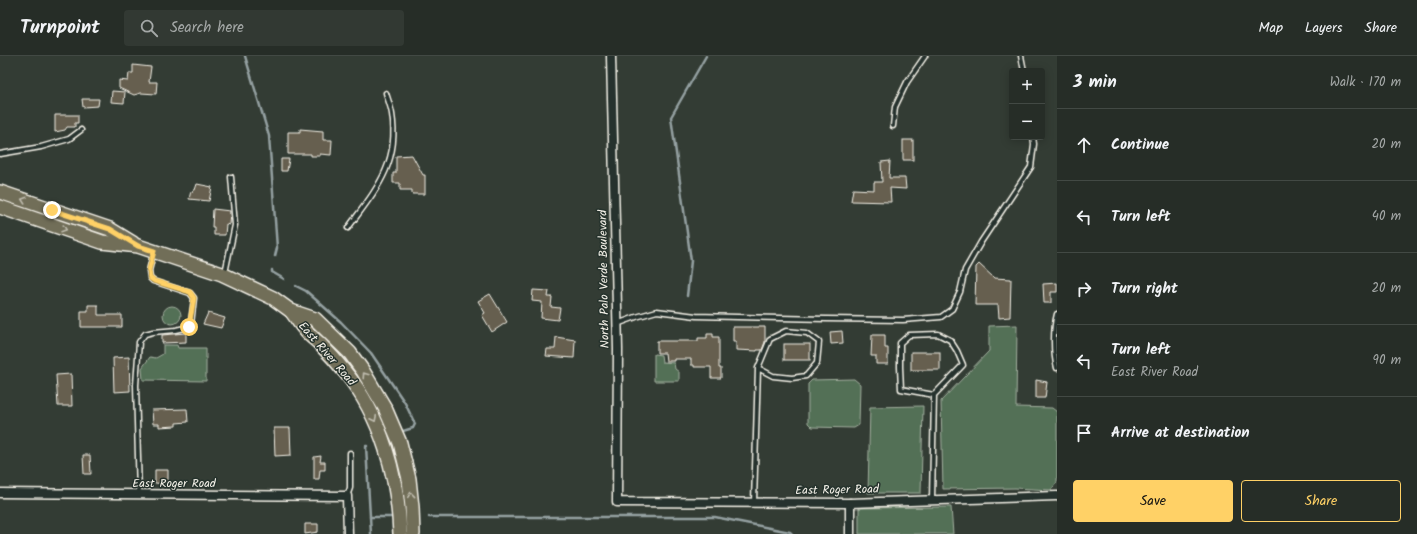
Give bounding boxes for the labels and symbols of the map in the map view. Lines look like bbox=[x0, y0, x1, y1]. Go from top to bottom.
one-way arrow bbox=[21, 196, 28, 205]
route end bbox=[43, 201, 61, 219]
street label: North Palo Verde Boulevard bbox=[593, 209, 615, 348]
one-way arrow bbox=[60, 224, 67, 232]
street label: East River Road bbox=[293, 317, 361, 391]
route start bbox=[180, 318, 198, 336]
one-way arrow bbox=[362, 372, 370, 379]
one-way arrow bbox=[369, 415, 377, 423]
street label: East Roger Road bbox=[132, 474, 217, 493]
street label: East Roger Road bbox=[795, 480, 880, 500]
one-way arrow bbox=[407, 492, 416, 498]

